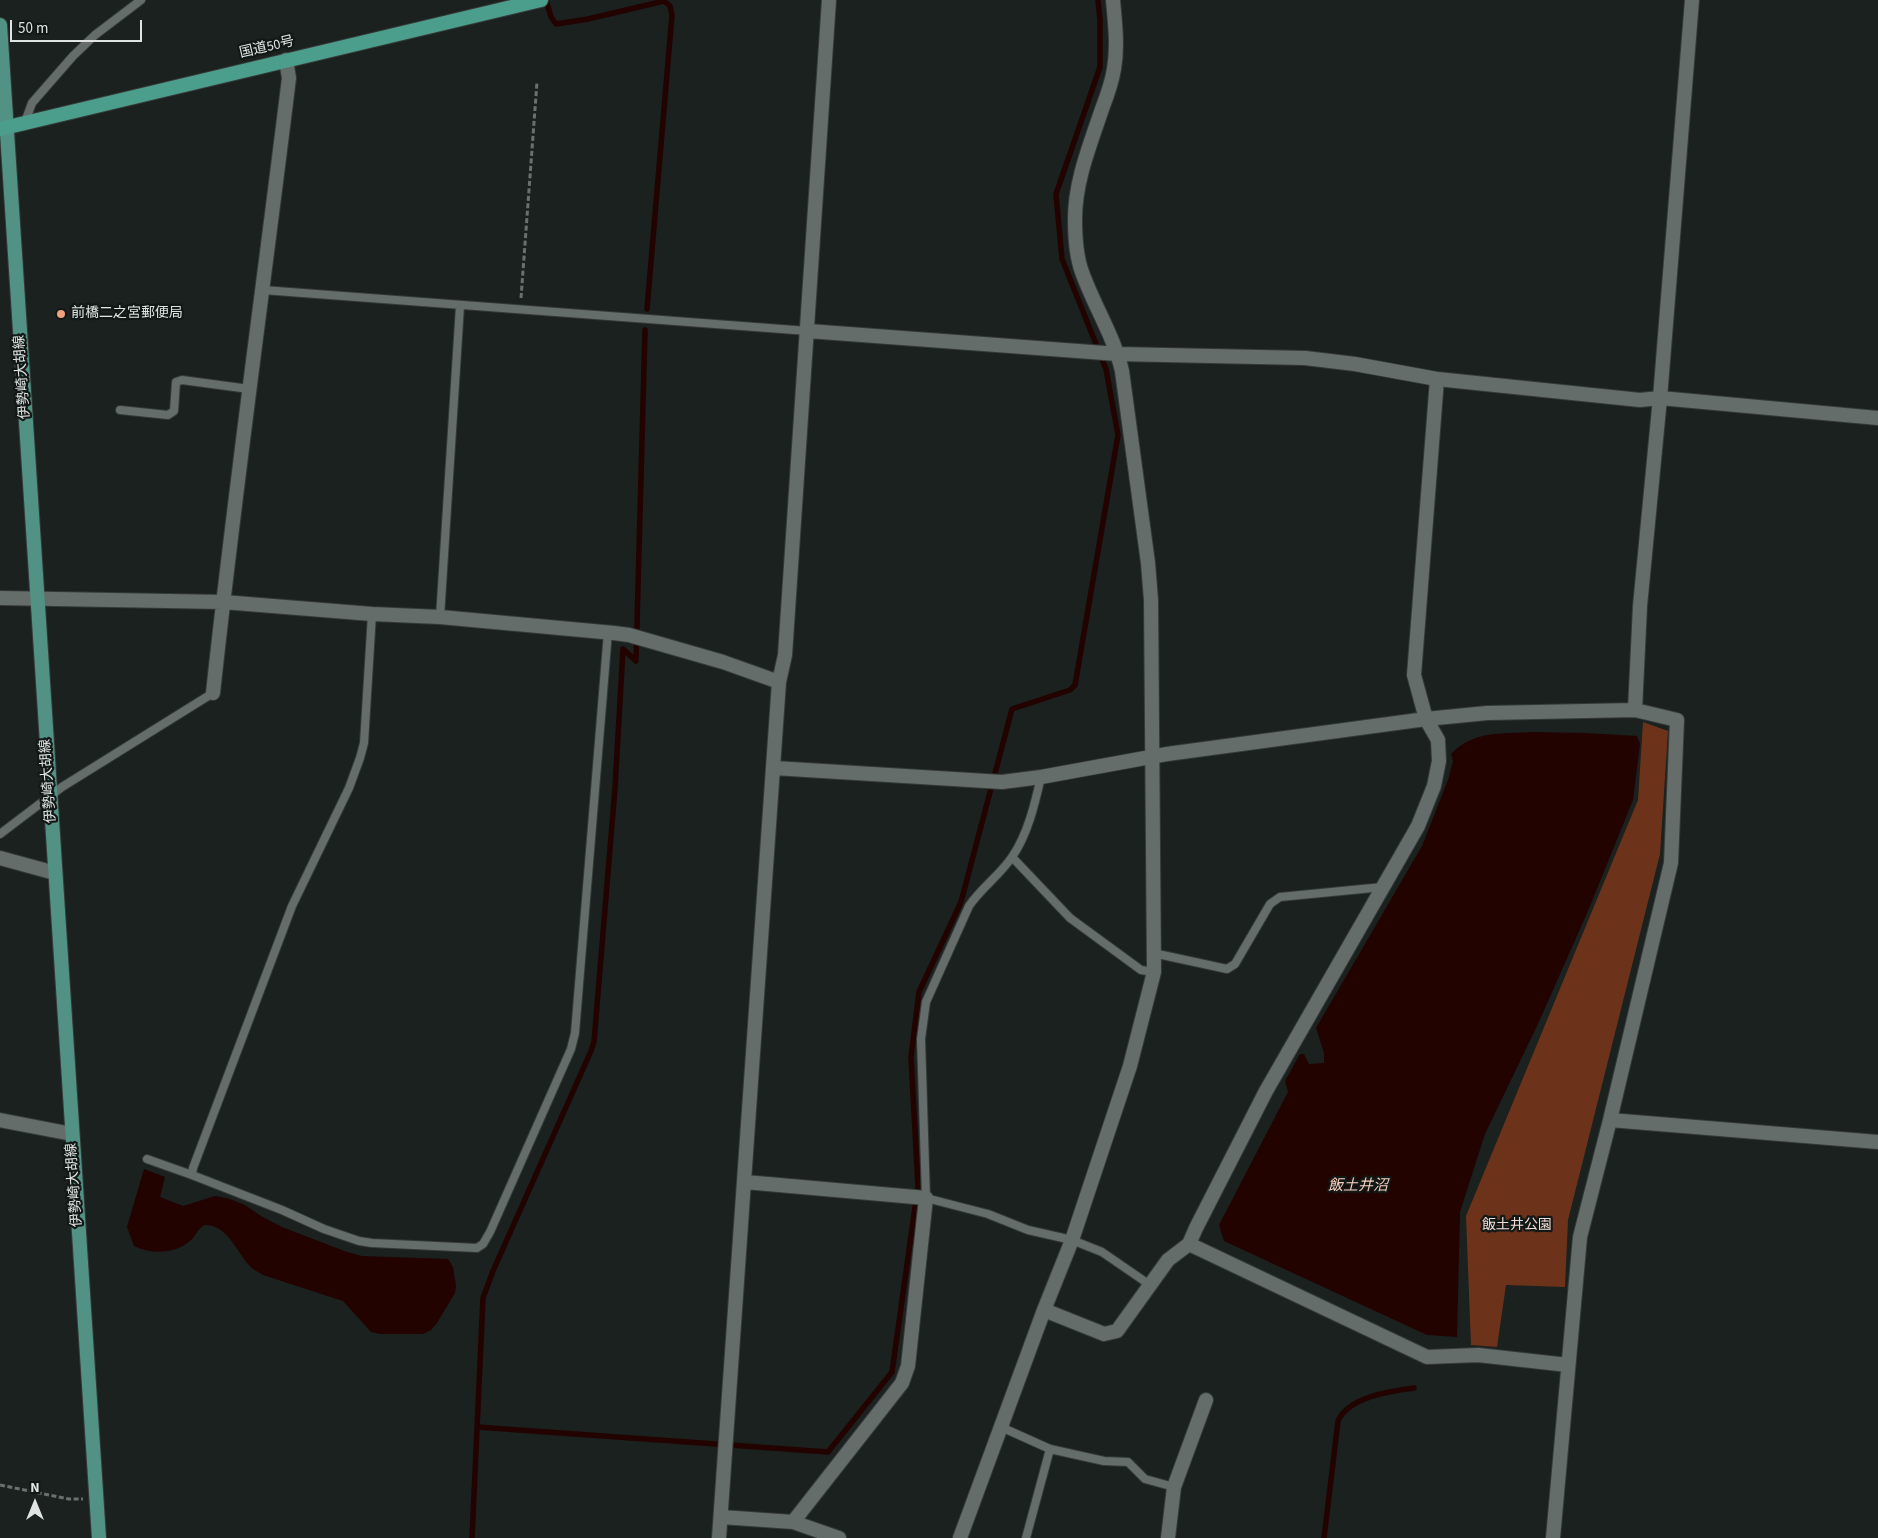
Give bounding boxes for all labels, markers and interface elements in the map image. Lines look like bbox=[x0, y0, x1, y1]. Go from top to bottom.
scale bar bbox=[12, 10, 145, 42]
text: 50 m bbox=[18, 18, 48, 39]
street label: 国道50号 bbox=[238, 34, 296, 62]
place label: 前橋二之宮郵便局 bbox=[71, 306, 183, 322]
marker: 前橋二之宮郵便局 bbox=[55, 308, 67, 320]
street label: 伊勢崎大胡線 bbox=[12, 335, 34, 419]
street label: 伊勢崎大胡線 bbox=[38, 739, 60, 823]
street label: 伊勢崎大胡線 bbox=[64, 1143, 86, 1227]
water label: 飯土井沼 bbox=[1328, 1178, 1388, 1196]
park label: 飯土井公園 bbox=[1482, 1218, 1552, 1234]
north arrow bbox=[10, 1478, 60, 1528]
text: N bbox=[30, 1478, 40, 1498]

